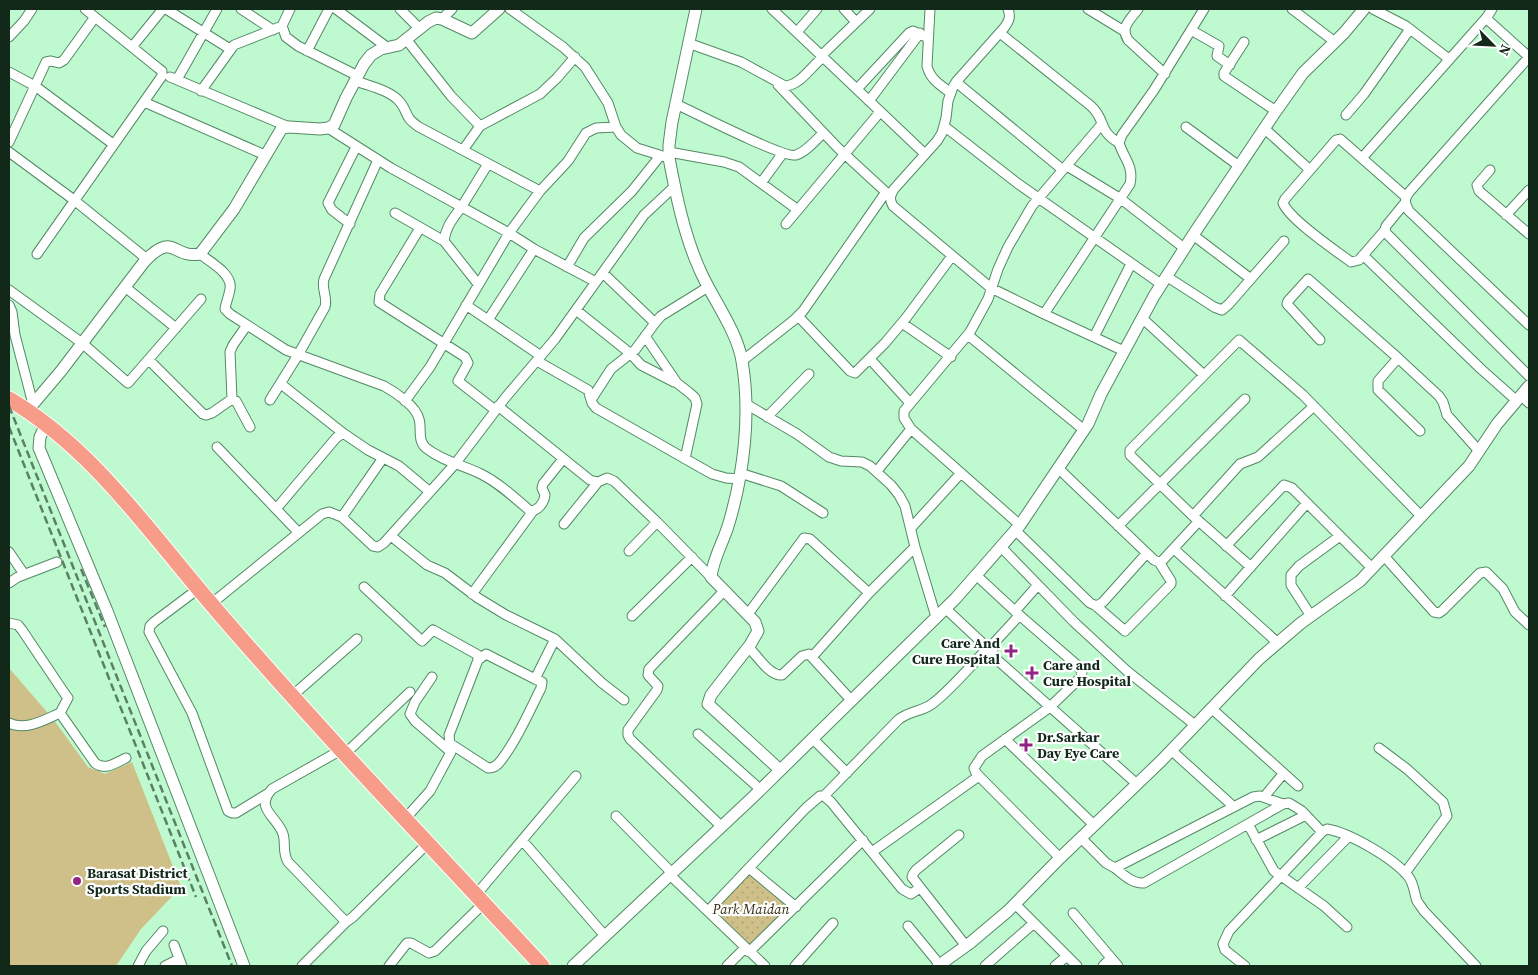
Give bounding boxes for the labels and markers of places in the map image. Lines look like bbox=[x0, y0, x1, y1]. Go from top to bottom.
place label: Care And Cure Hospital bbox=[912, 633, 1001, 669]
marker: Care And Cure Hospital bbox=[1004, 644, 1018, 658]
place label: Care and Cure Hospital bbox=[1043, 655, 1131, 691]
marker: Care and Cure Hospital bbox=[1025, 666, 1039, 680]
place label: Dr.Sarkar Day Eye Care bbox=[1037, 727, 1119, 763]
marker: Dr.Sarkar Day Eye Care bbox=[1019, 738, 1033, 752]
place label: Barasat District Sports Stadium bbox=[87, 863, 189, 899]
marker: Barasat District Sports Stadium bbox=[71, 875, 83, 887]

